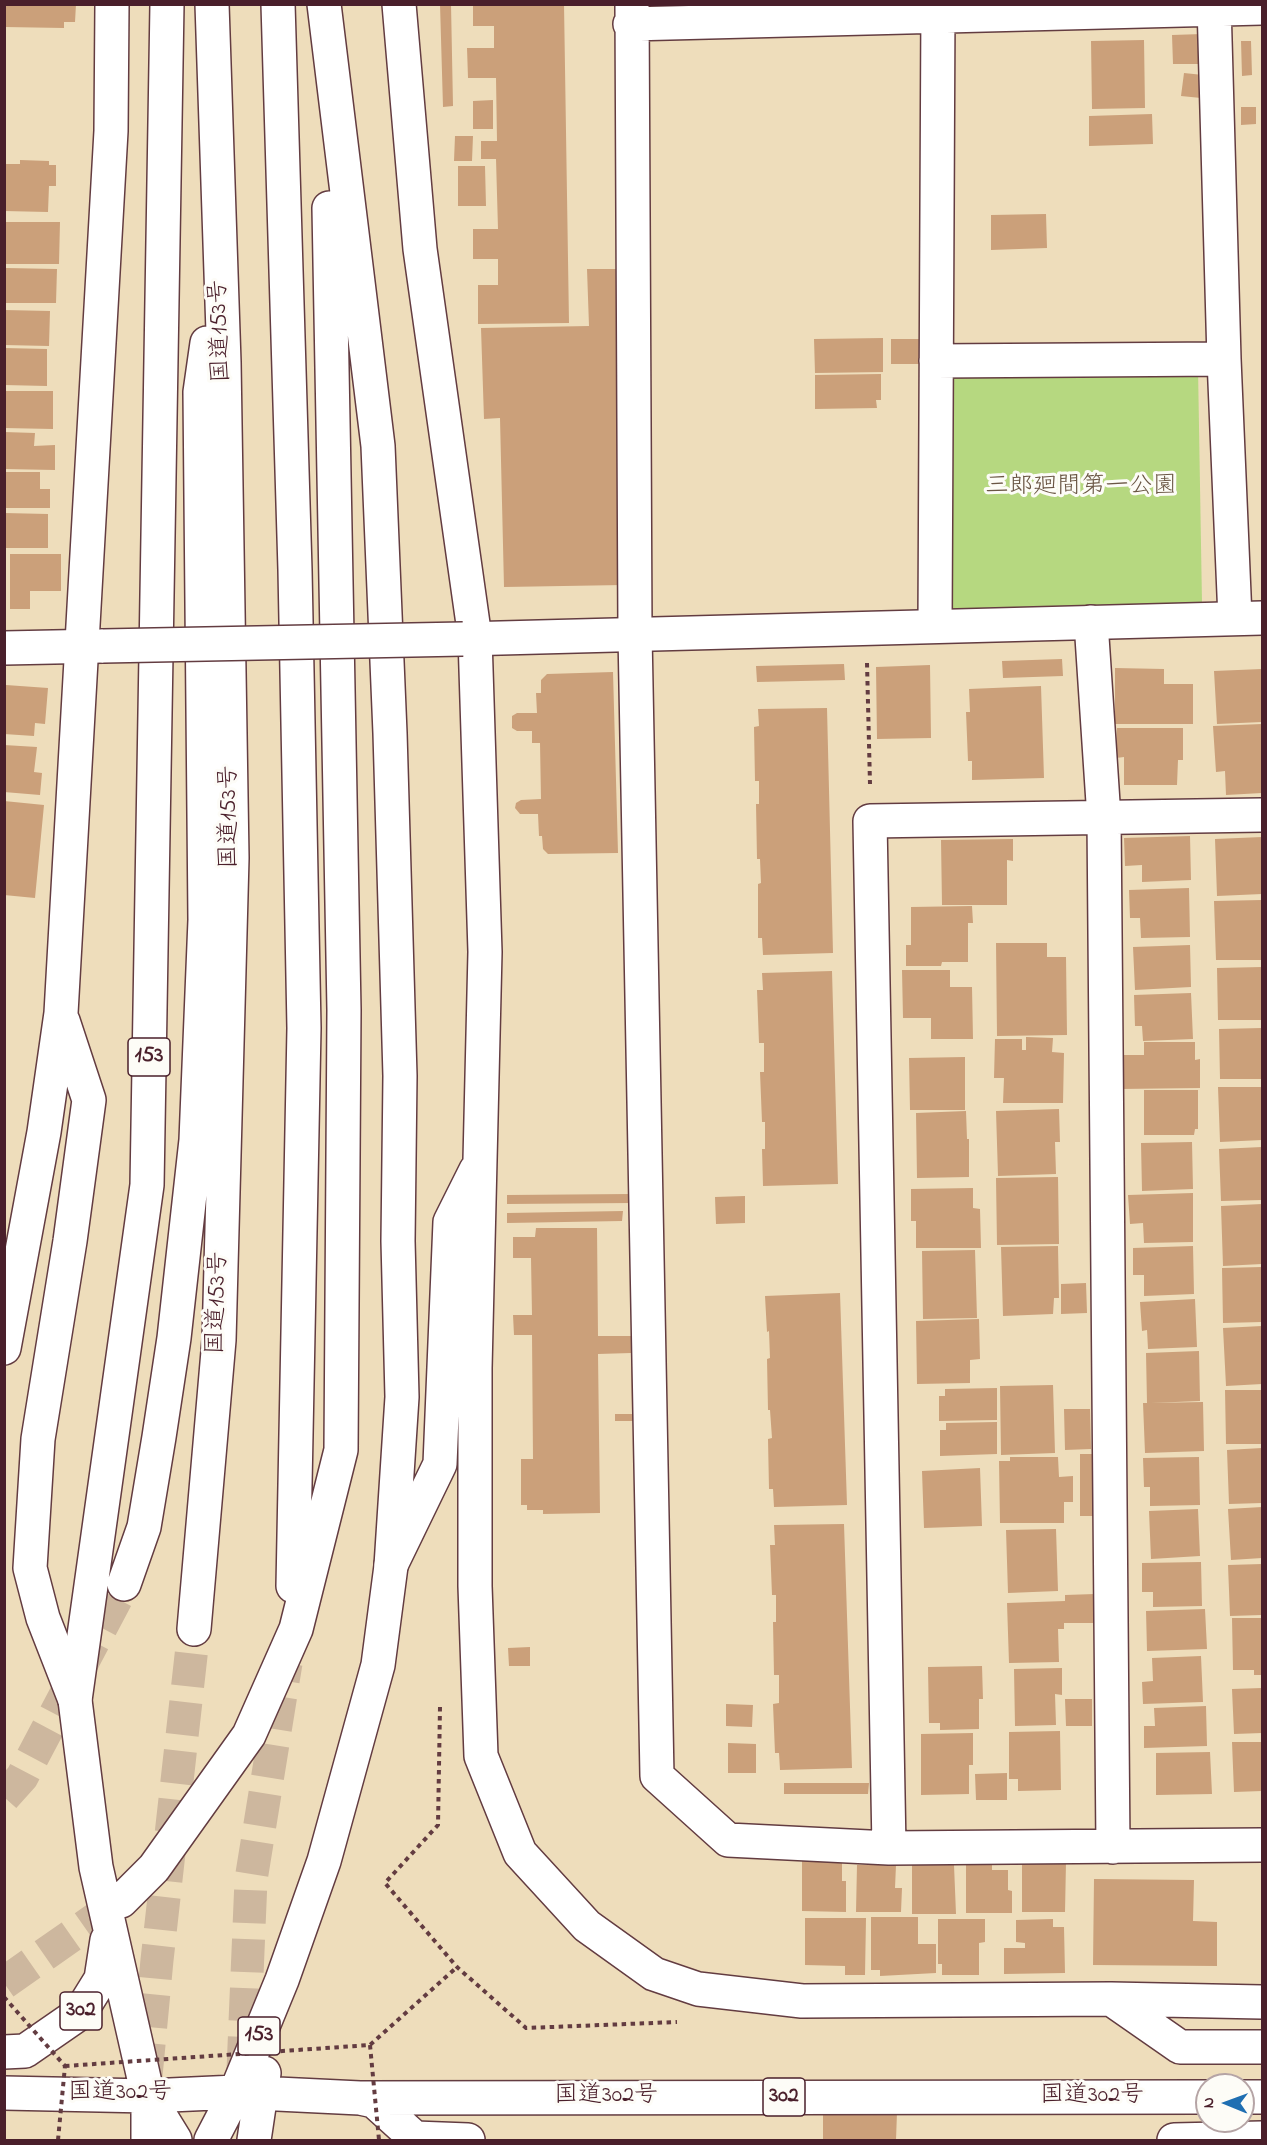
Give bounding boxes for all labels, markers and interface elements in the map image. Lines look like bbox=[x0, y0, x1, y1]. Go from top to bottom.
street label: 国道153号 bbox=[206, 279, 238, 383]
park label: 三郎廻間第一公園 bbox=[985, 474, 1177, 502]
street label: 国道153号 bbox=[217, 765, 245, 869]
road number: 153 bbox=[128, 1038, 170, 1076]
street label: 国道153号 bbox=[203, 1251, 235, 1355]
road number: 302 bbox=[60, 1992, 102, 2030]
road number: 153 bbox=[238, 2017, 280, 2055]
north arrow bbox=[1195, 2073, 1255, 2133]
road number: 302 bbox=[763, 2078, 805, 2116]
street label: 国道302号 bbox=[68, 2080, 172, 2108]
street label: 国道302号 bbox=[554, 2083, 658, 2111]
street label: 国道302号 bbox=[1040, 2083, 1144, 2111]
text: N bbox=[1197, 2097, 1221, 2108]

